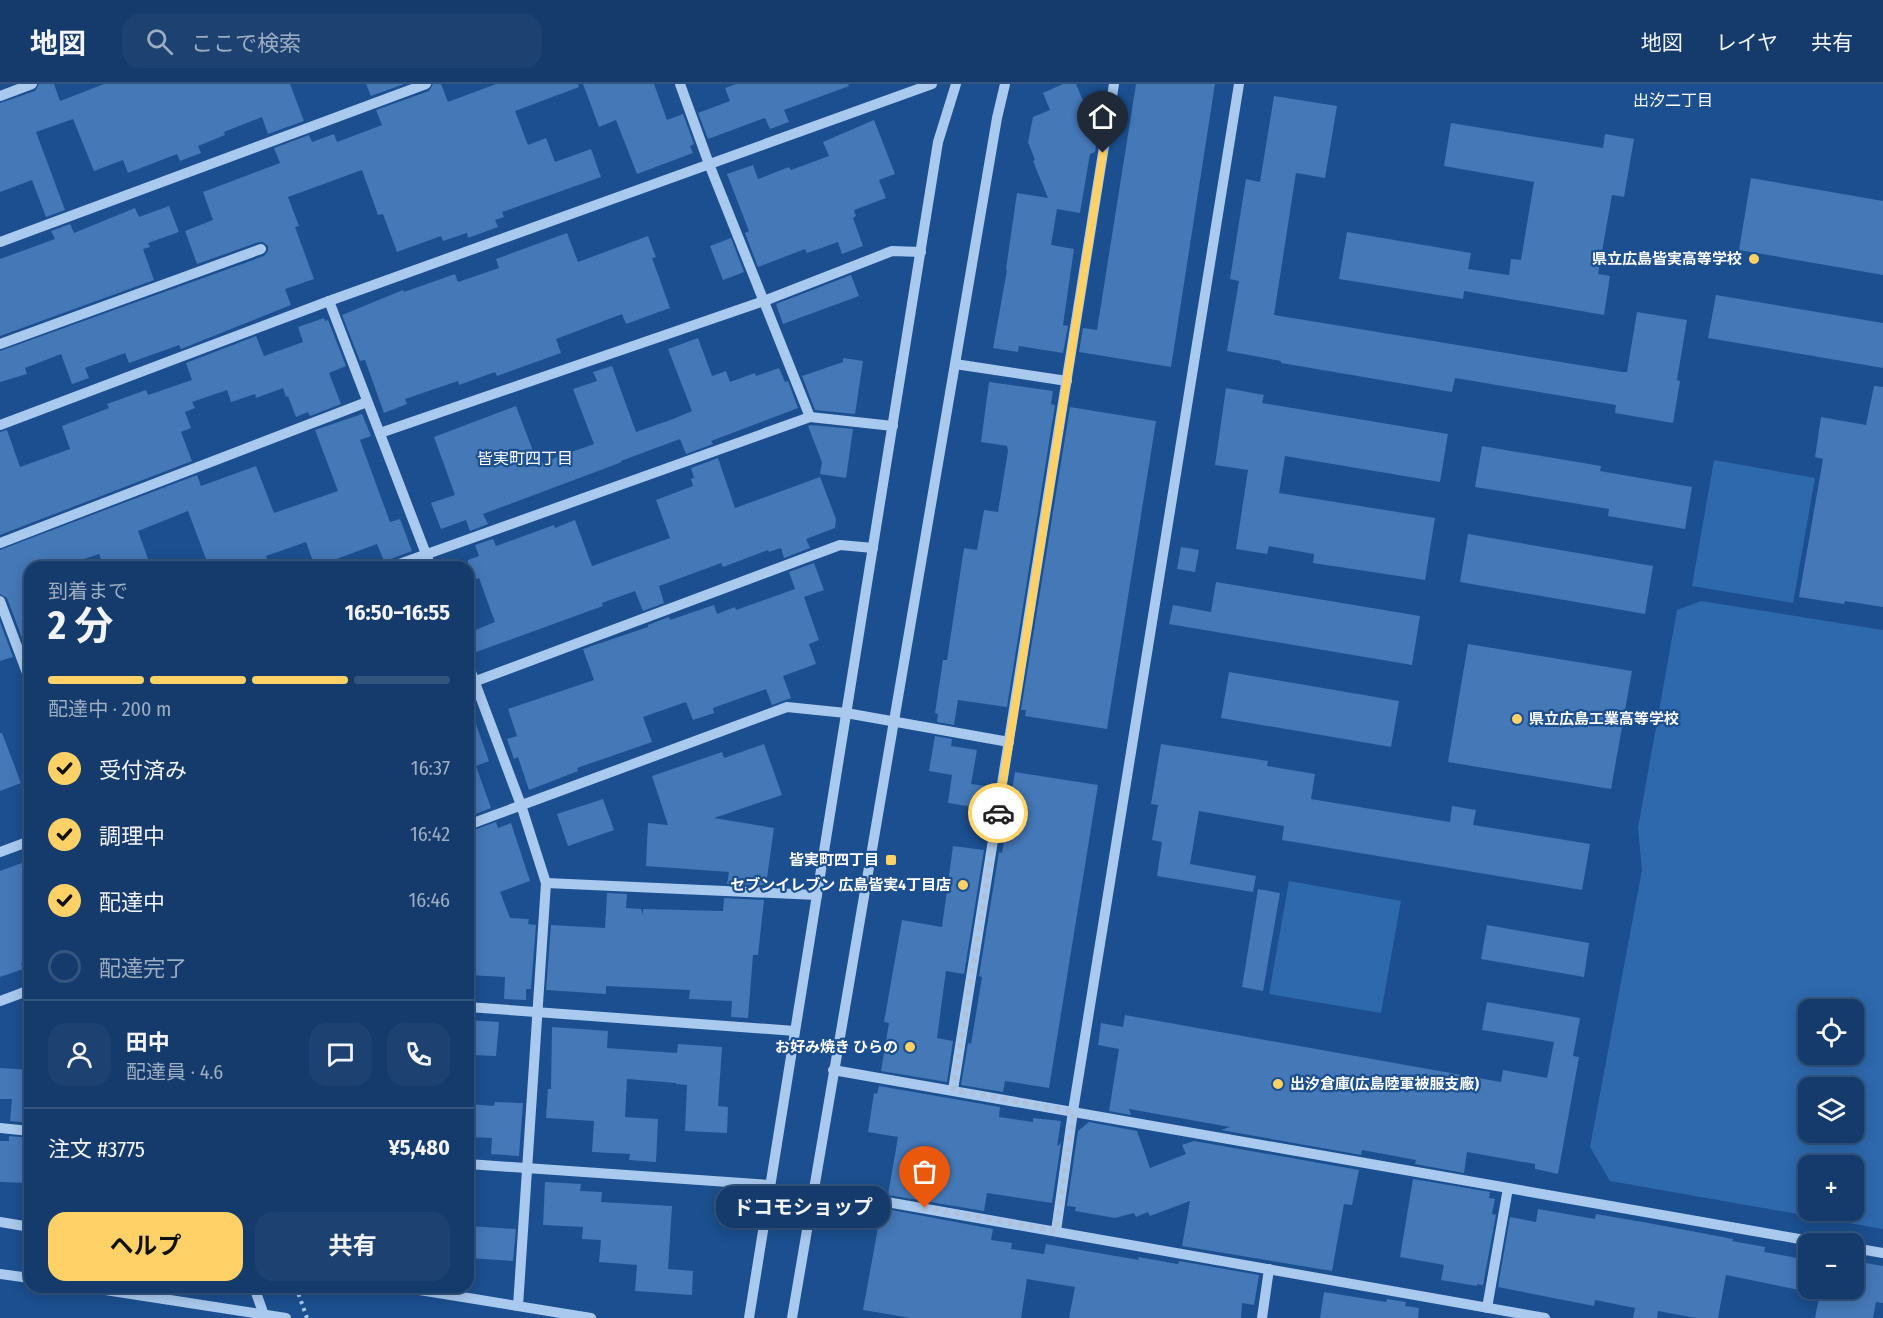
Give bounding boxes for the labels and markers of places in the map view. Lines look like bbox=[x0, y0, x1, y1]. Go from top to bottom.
pin bbox=[1077, 91, 1128, 153]
place label: 県立広島皆実高等学校 bbox=[1592, 250, 1742, 268]
marker: 県立広島皆実高等学校 bbox=[1747, 252, 1761, 266]
place label: 県立広島工業高等学校 bbox=[1529, 710, 1679, 728]
marker: 県立広島工業高等学校 bbox=[1510, 712, 1524, 726]
place label: 皆実町四丁目 bbox=[789, 851, 879, 869]
marker: 皆実町四丁目 bbox=[884, 853, 898, 867]
place label: セブンイレブン 広島皆実4丁目店 bbox=[730, 876, 951, 894]
marker: セブンイレブン 広島皆実4丁目店 bbox=[956, 878, 970, 892]
place label: お好み焼き ひらの bbox=[775, 1038, 898, 1056]
marker: お好み焼き ひらの bbox=[903, 1040, 917, 1054]
place label: 出汐倉庫(広島陸軍被服支廠) bbox=[1290, 1075, 1480, 1093]
marker: 出汐倉庫(広島陸軍被服支廠) bbox=[1271, 1077, 1285, 1091]
pin bbox=[899, 1146, 950, 1208]
callout: ドコモショップ bbox=[715, 1187, 889, 1229]

